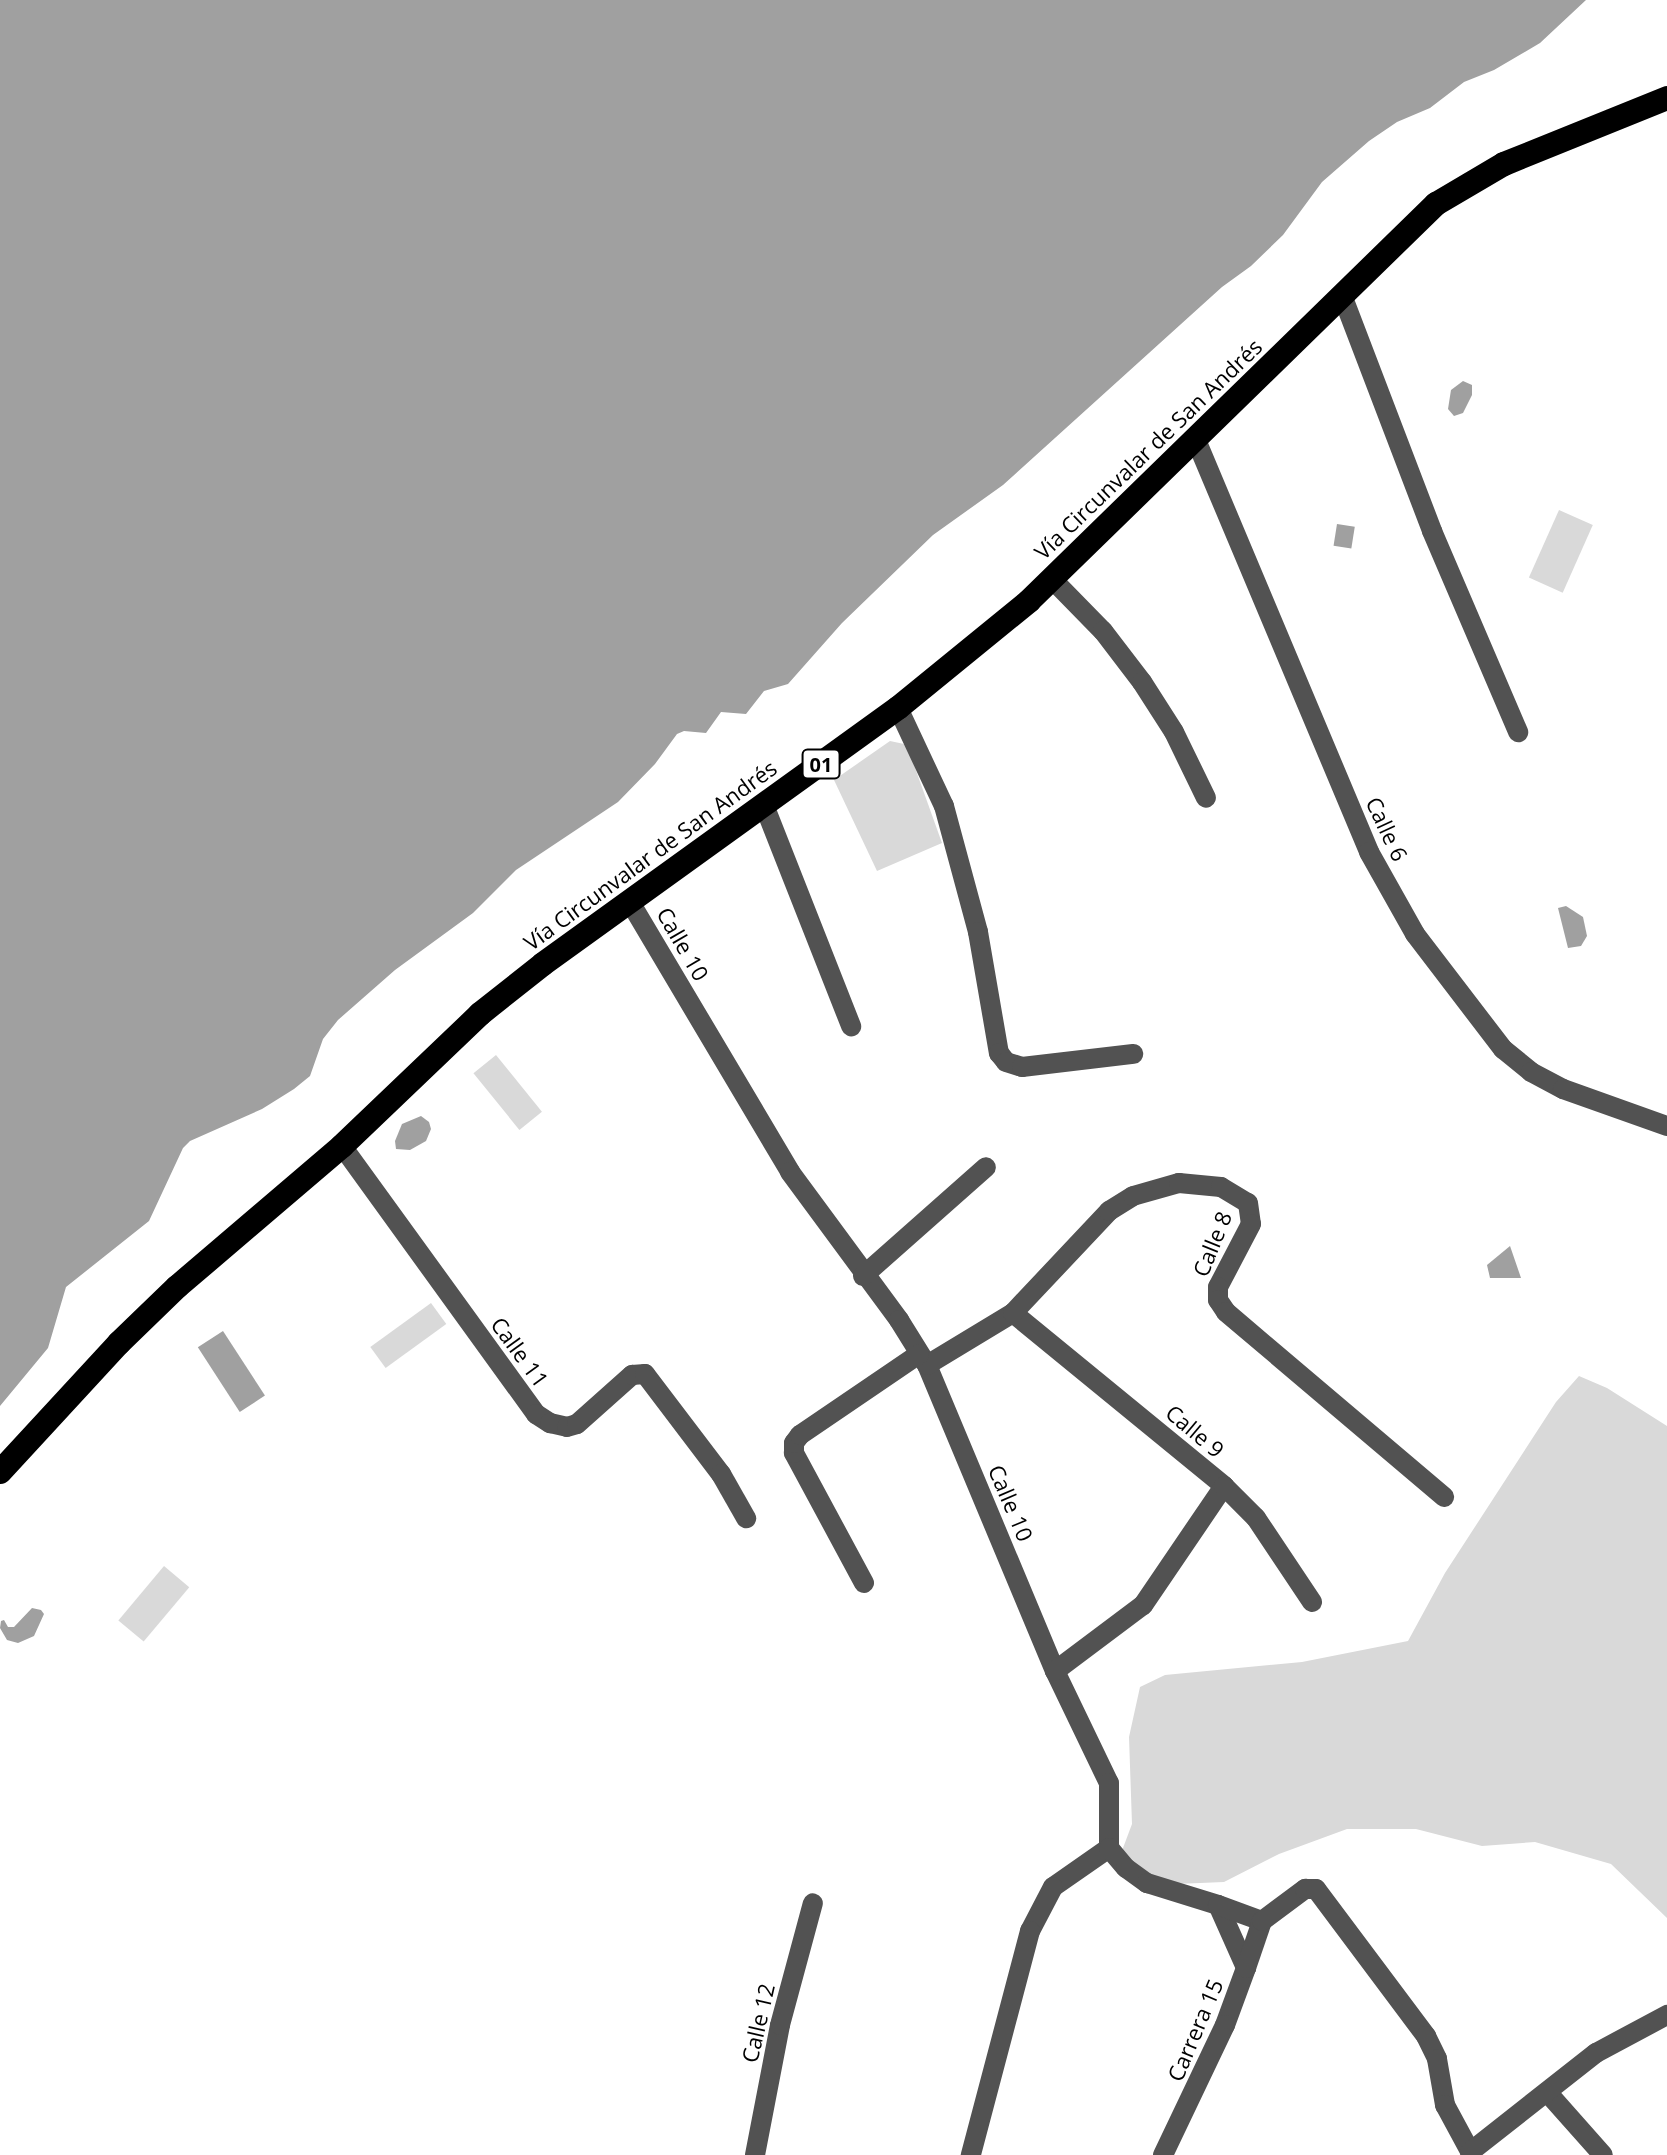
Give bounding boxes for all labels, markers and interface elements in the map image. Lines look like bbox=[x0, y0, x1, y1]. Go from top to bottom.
street label: Vía Circunvalar de San Andrés bbox=[1029, 333, 1267, 565]
road number: 01 bbox=[801, 748, 841, 780]
street label: Vía Circunvalar de San Andrés bbox=[518, 754, 782, 956]
street label: Calle 6 bbox=[1361, 793, 1413, 865]
street label: Calle 10 bbox=[651, 903, 715, 985]
street label: Calle 8 bbox=[1187, 1208, 1237, 1280]
street label: Calle 11 bbox=[486, 1312, 554, 1392]
street label: Calle 9 bbox=[1161, 1399, 1229, 1463]
street label: Calle 10 bbox=[983, 1461, 1039, 1545]
street label: Carrera 15 bbox=[1162, 1975, 1228, 2085]
street label: Calle 12 bbox=[736, 1981, 780, 2065]

